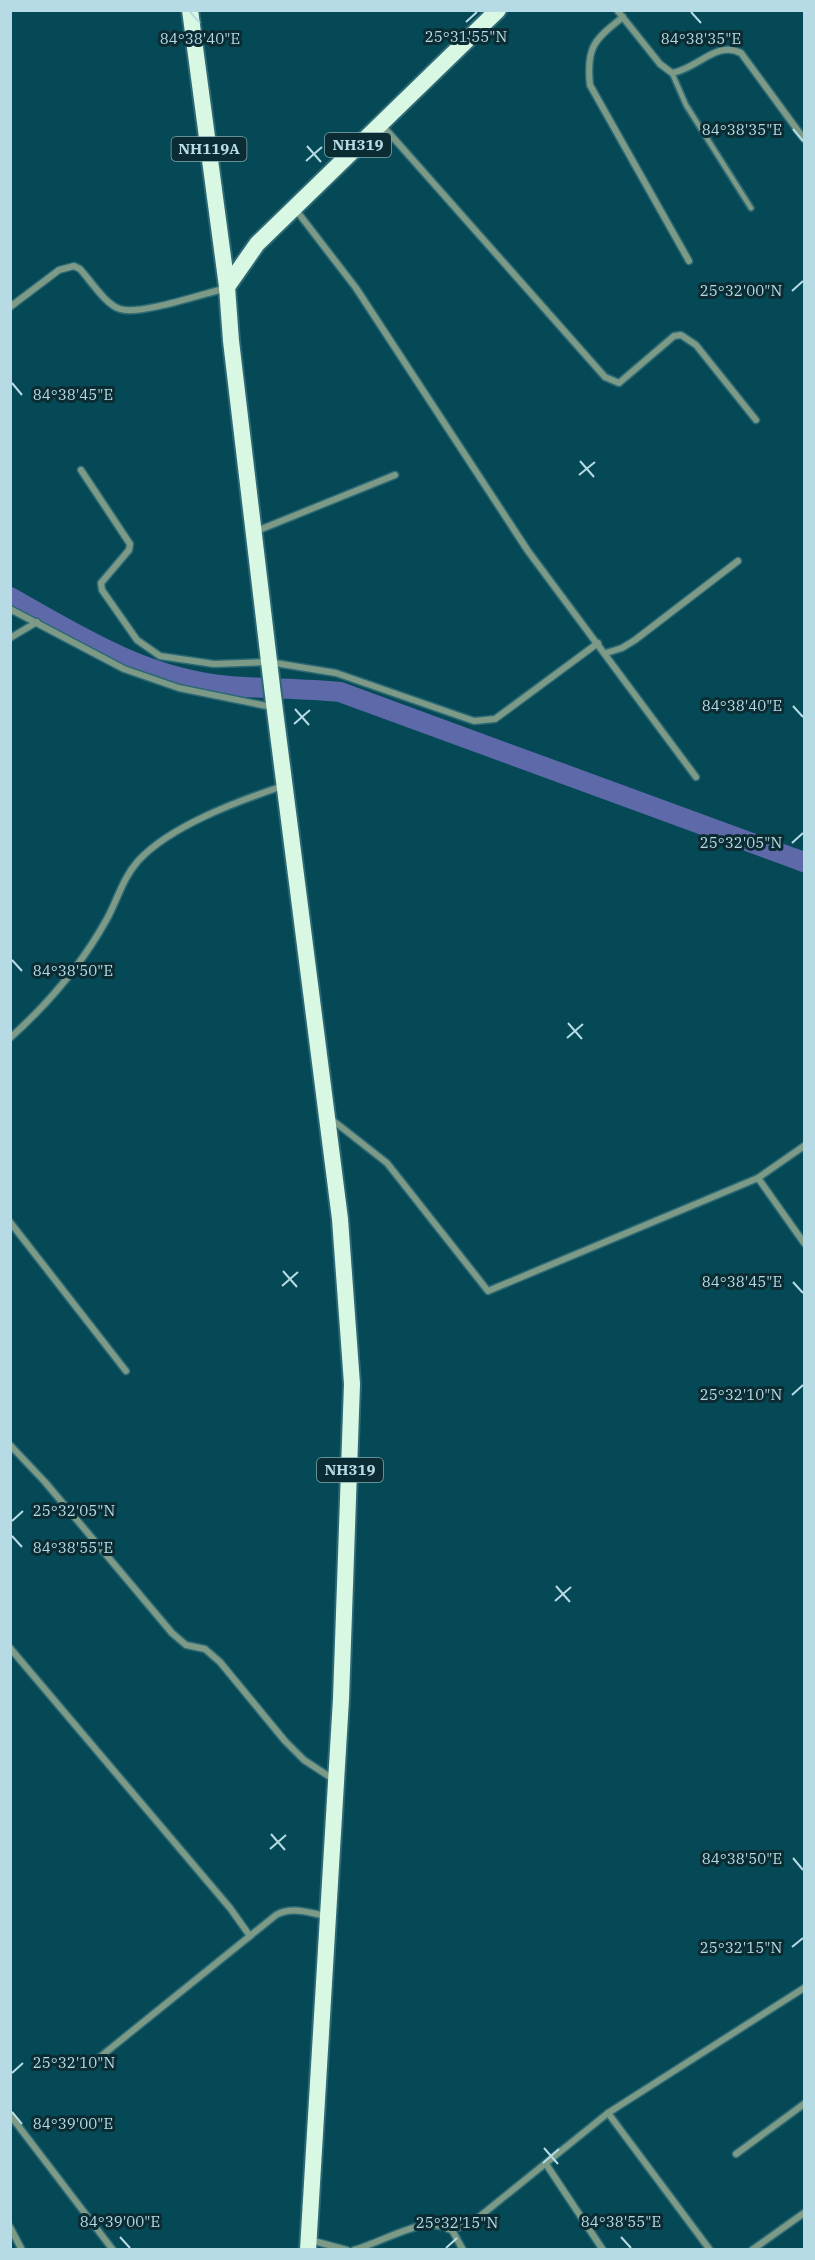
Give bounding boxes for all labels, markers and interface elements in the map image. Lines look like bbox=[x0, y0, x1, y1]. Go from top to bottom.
text: 25°31'55"N bbox=[425, 27, 507, 46]
text: 84°38'40"E bbox=[160, 29, 240, 48]
text: 84°38'35"E bbox=[661, 29, 741, 48]
text: 84°38'35"E bbox=[702, 120, 782, 139]
road number: NH319 bbox=[325, 133, 391, 157]
road number: NH119A bbox=[172, 137, 246, 161]
text: 25°32'00"N bbox=[700, 281, 782, 300]
text: 84°38'45"E bbox=[33, 385, 113, 404]
text: 84°38'40"E bbox=[702, 696, 782, 715]
text: 25°32'05"N bbox=[700, 833, 782, 852]
text: 84°38'50"E bbox=[33, 961, 113, 980]
text: 84°38'45"E bbox=[702, 1272, 782, 1291]
text: 25°32'10"N bbox=[700, 1385, 782, 1404]
road number: NH319 bbox=[317, 1458, 383, 1482]
text: 25°32'05"N bbox=[33, 1501, 115, 1520]
text: 84°38'55"E bbox=[33, 1538, 113, 1557]
text: 84°38'50"E bbox=[702, 1849, 782, 1868]
text: 25°32'15"N bbox=[700, 1938, 782, 1957]
text: 25°32'10"N bbox=[33, 2053, 115, 2072]
text: 84°39'00"E bbox=[33, 2114, 113, 2133]
text: 84°39'00"E bbox=[80, 2212, 160, 2231]
text: 84°38'55"E bbox=[581, 2212, 661, 2231]
text: 25°32'15"N bbox=[416, 2213, 498, 2232]

